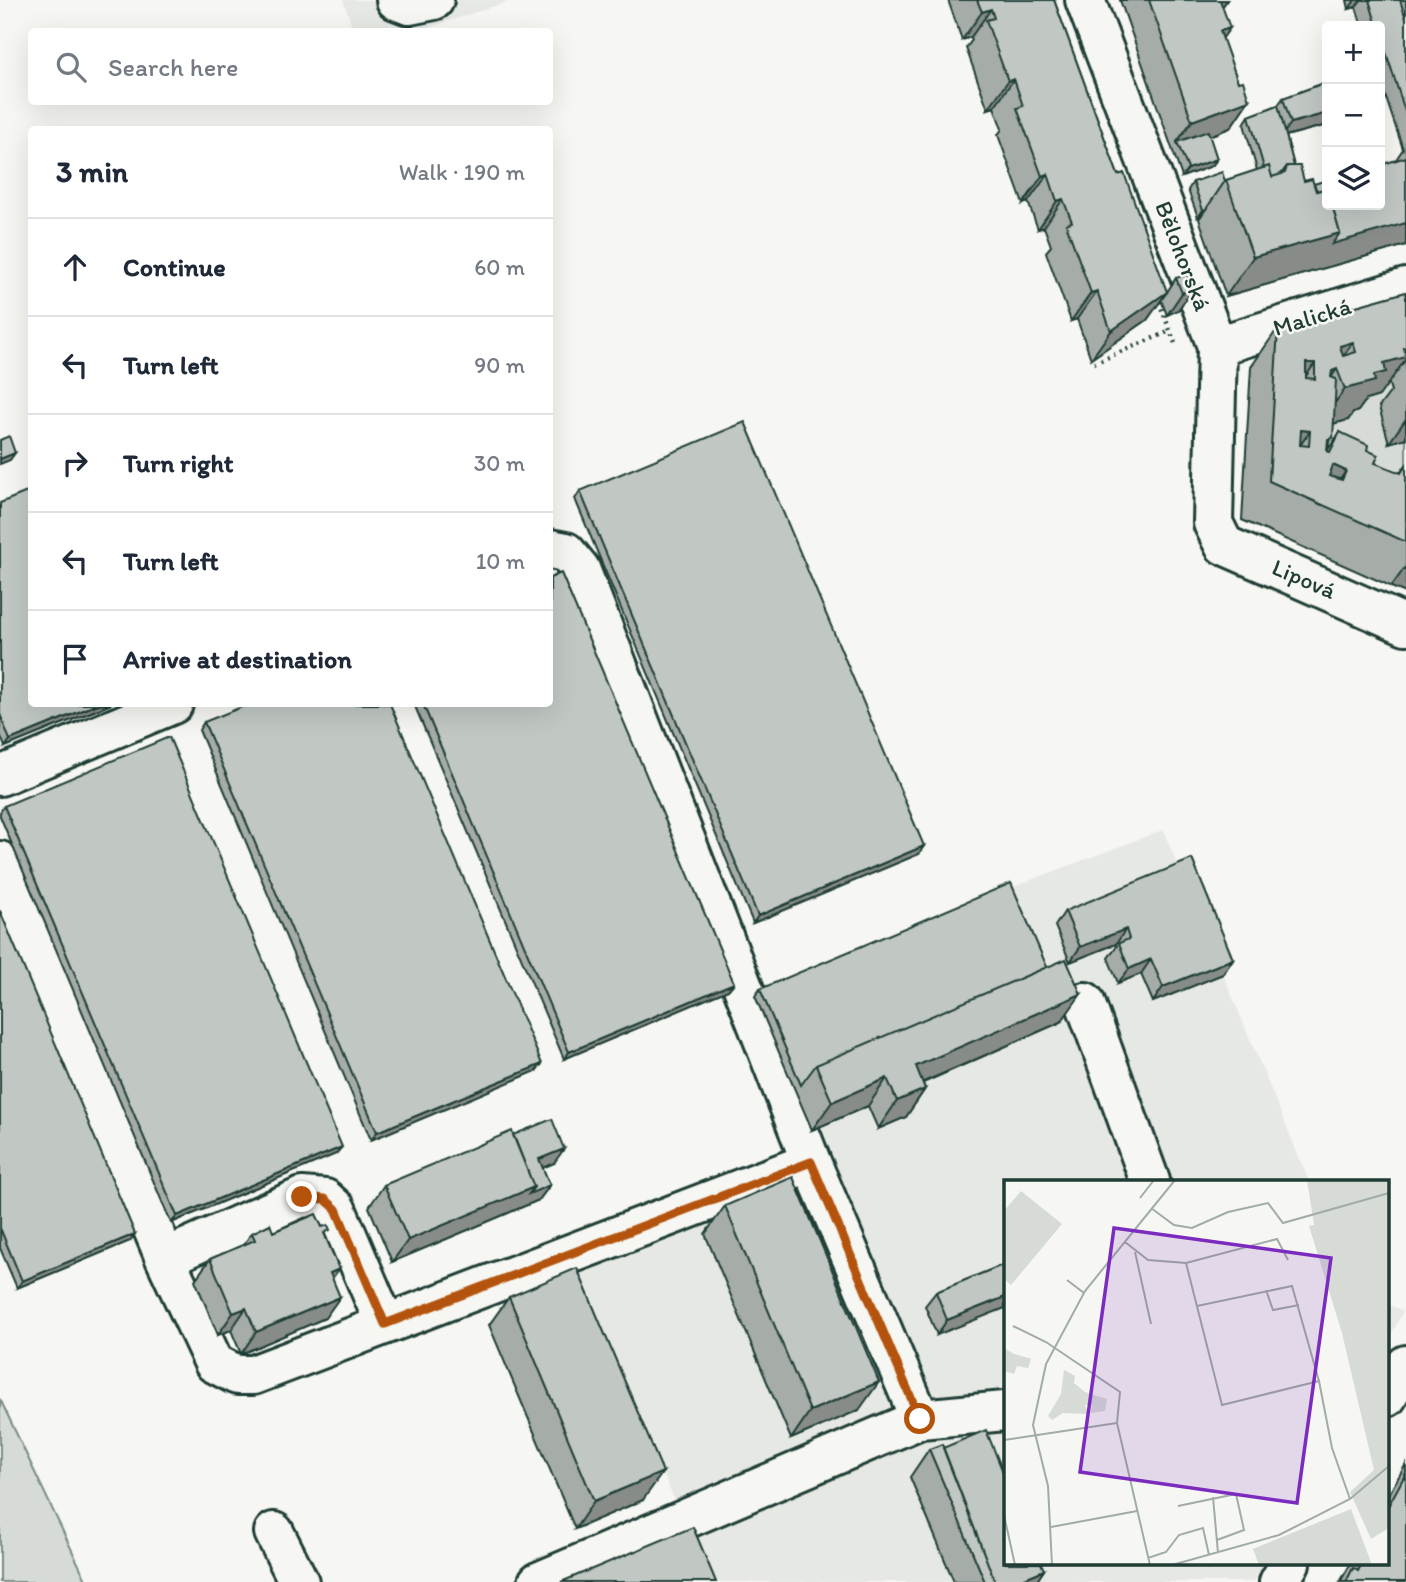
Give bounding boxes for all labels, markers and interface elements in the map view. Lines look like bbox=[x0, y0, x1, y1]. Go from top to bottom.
map controls bbox=[1322, 21, 1385, 210]
button: + bbox=[1322, 21, 1385, 84]
search box bbox=[28, 28, 553, 105]
icon: search bbox=[52, 48, 90, 86]
text: Search here bbox=[108, 51, 238, 83]
button: − bbox=[1322, 84, 1385, 147]
button: layers bbox=[1322, 147, 1385, 210]
text: 3 min bbox=[56, 153, 128, 190]
text: Walk · 190 m bbox=[399, 158, 525, 186]
street label: Bělohorská bbox=[1149, 197, 1218, 315]
icon: ahead bbox=[56, 248, 94, 286]
text: Continue bbox=[123, 251, 226, 283]
text: 60 m bbox=[474, 253, 525, 281]
street label: Malická bbox=[1269, 291, 1355, 342]
icon: left bbox=[56, 346, 94, 384]
text: Turn left bbox=[123, 349, 219, 381]
text: 90 m bbox=[474, 351, 525, 379]
icon: right bbox=[56, 444, 94, 482]
text: Turn right bbox=[123, 447, 234, 479]
text: 30 m bbox=[474, 449, 525, 477]
icon: left bbox=[56, 542, 94, 580]
text: Turn left bbox=[123, 545, 219, 577]
text: 10 m bbox=[476, 547, 525, 575]
street label: Lipová bbox=[1268, 552, 1341, 605]
icon: arrive bbox=[56, 640, 94, 678]
text: Arrive at destination bbox=[123, 643, 352, 675]
inset map bbox=[1004, 1180, 1388, 1564]
route end bbox=[286, 1181, 317, 1212]
route start bbox=[904, 1403, 935, 1434]

